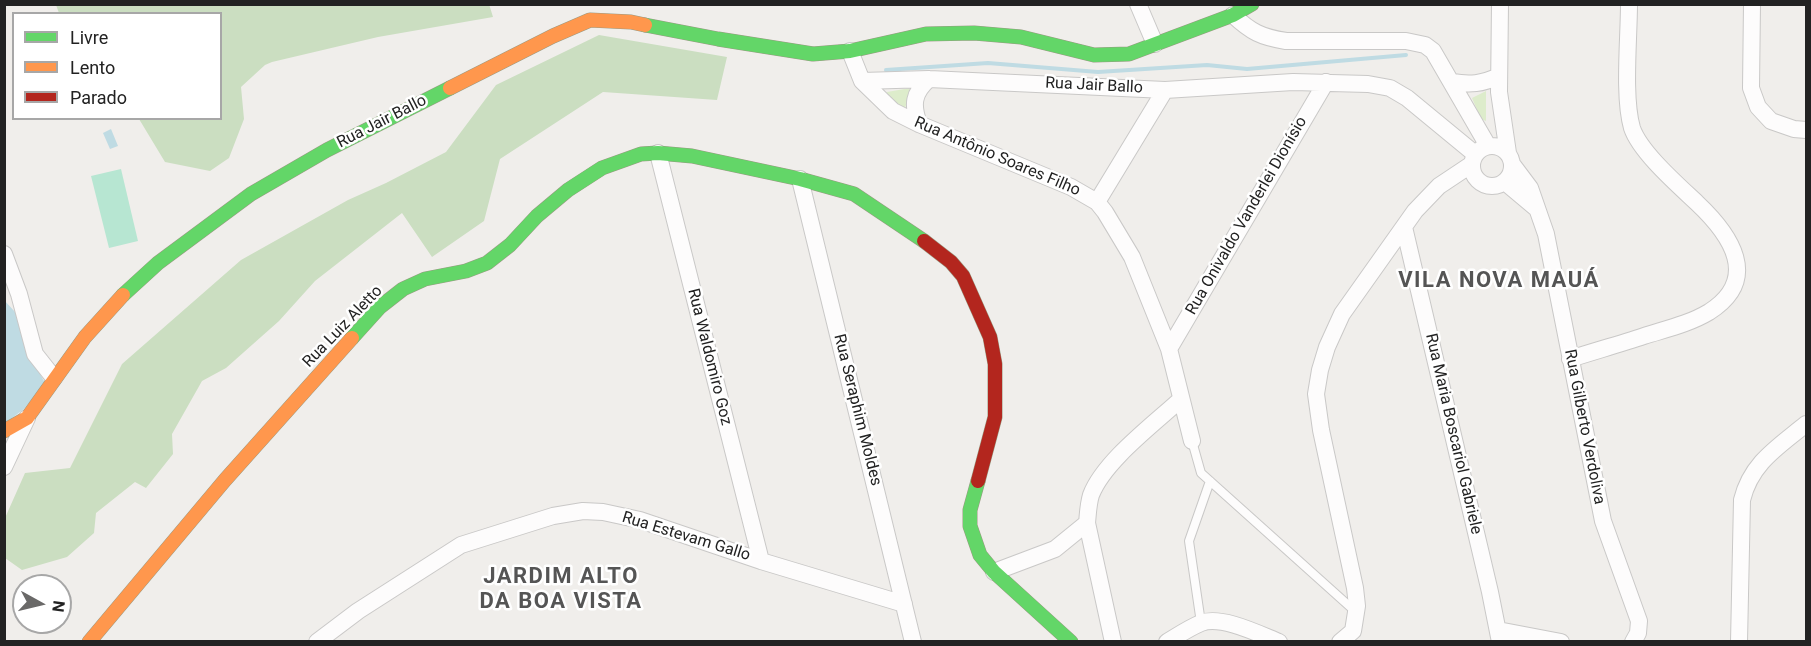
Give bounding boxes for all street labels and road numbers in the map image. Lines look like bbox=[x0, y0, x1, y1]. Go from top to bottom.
street label: Rua Jair Ballo bbox=[1045, 74, 1143, 98]
street label: Rua Jair Ballo bbox=[334, 91, 430, 153]
street label: Rua Antônio Soares Filho bbox=[911, 113, 1083, 201]
street label: Rua Onivaldo Vanderlei Dionísio bbox=[1182, 114, 1312, 318]
street label: Rua Luiz Aletto bbox=[299, 282, 387, 372]
street label: Rua Waldomiro Goz bbox=[683, 287, 735, 427]
street label: Rua Seraphim Moldes bbox=[829, 332, 885, 488]
street label: Rua Maria Boscariol Gabriele bbox=[1421, 332, 1485, 536]
street label: Rua Gilberto Verdoliva bbox=[1560, 348, 1608, 506]
street label: Rua Estevam Gallo bbox=[620, 508, 752, 566]

